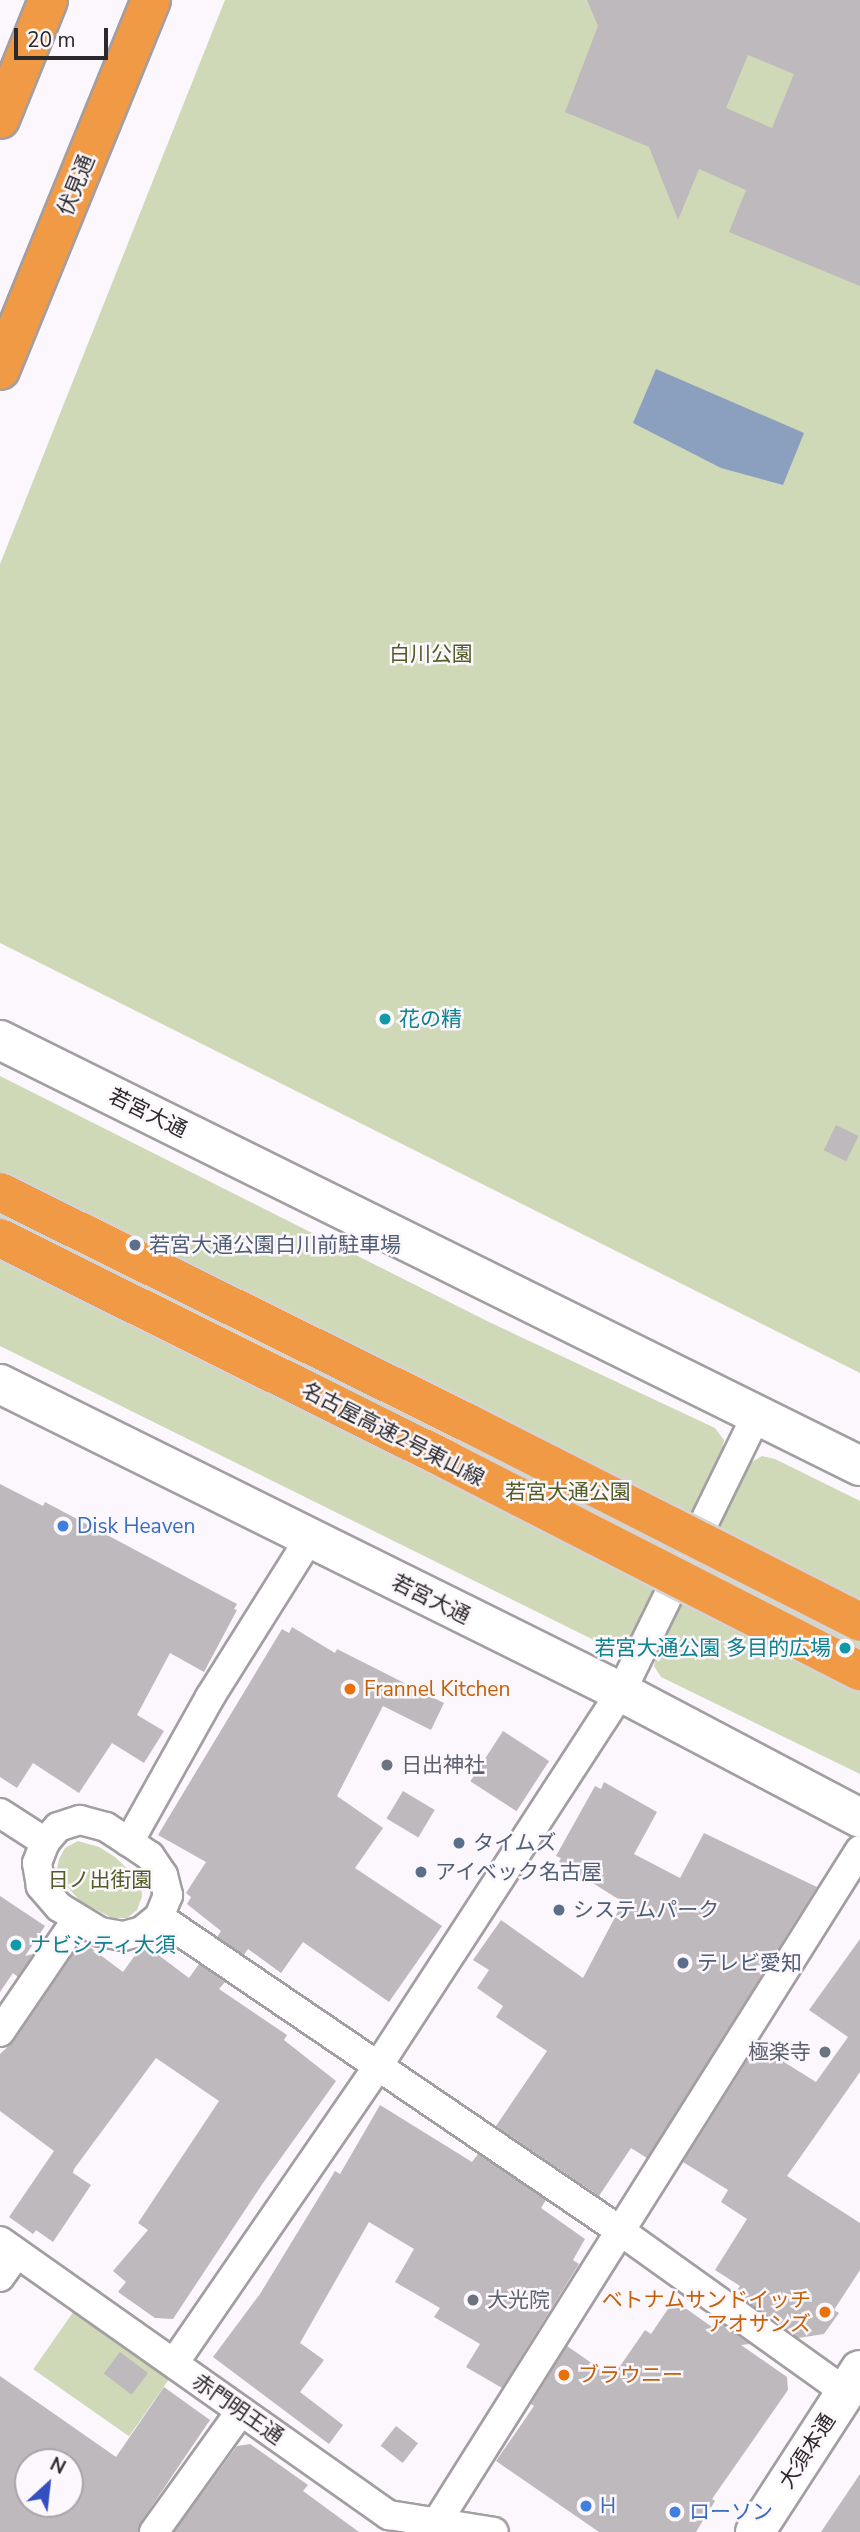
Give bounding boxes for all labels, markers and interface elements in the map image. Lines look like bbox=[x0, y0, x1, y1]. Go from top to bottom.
scale bar bbox=[18, 14, 112, 58]
text: 20 m bbox=[27, 26, 76, 54]
street label: 伏見通 bbox=[53, 151, 99, 219]
park label: 白川公園 bbox=[389, 641, 473, 667]
place label: 花の精 bbox=[399, 1006, 462, 1032]
marker: 花の精 bbox=[377, 1011, 393, 1027]
street label: 若宮大通 bbox=[105, 1083, 191, 1143]
place label: 若宮大通公園白川前駐車場 bbox=[149, 1232, 401, 1258]
marker: 若宮大通公園白川前駐車場 bbox=[127, 1237, 143, 1253]
street label: 名古屋高速2号東山線 bbox=[297, 1377, 489, 1491]
park label: 若宮大通公園 bbox=[505, 1479, 631, 1505]
place label: Disk Heaven bbox=[77, 1513, 195, 1539]
marker: Disk Heaven bbox=[55, 1518, 71, 1534]
street label: 若宮大通 bbox=[388, 1569, 474, 1629]
place label: 若宮大通公園 多目的広場 bbox=[595, 1635, 831, 1661]
marker: 若宮大通公園 多目的広場 bbox=[837, 1640, 853, 1656]
place label: Frannel Kitchen bbox=[364, 1676, 510, 1702]
marker: Frannel Kitchen bbox=[342, 1681, 358, 1697]
place label: 日出神社 bbox=[401, 1752, 485, 1778]
marker: 日出神社 bbox=[379, 1757, 395, 1773]
place label: タイムズ bbox=[473, 1830, 557, 1856]
marker: タイムズ bbox=[451, 1835, 467, 1851]
place label: アイベック名古屋 bbox=[435, 1859, 603, 1885]
marker: アイベック名古屋 bbox=[413, 1864, 429, 1880]
park label: 日ノ出街園 bbox=[48, 1867, 152, 1893]
place label: システムパーク bbox=[573, 1897, 720, 1923]
marker: システムパーク bbox=[551, 1902, 567, 1918]
place label: ナビシティ大須 bbox=[30, 1932, 177, 1958]
marker: ナビシティ大須 bbox=[8, 1937, 24, 1953]
place label: テレビ愛知 bbox=[697, 1950, 802, 1976]
marker: テレビ愛知 bbox=[675, 1955, 691, 1971]
place label: 極楽寺 bbox=[748, 2039, 811, 2065]
marker: 極楽寺 bbox=[817, 2044, 833, 2060]
place label: 大光院 bbox=[487, 2287, 550, 2313]
place label: ベトナムサンドイッチ アオサンズ bbox=[601, 2287, 811, 2337]
marker: 大光院 bbox=[465, 2292, 481, 2308]
marker: ベトナムサンドイッチ アオサンズ bbox=[817, 2304, 833, 2320]
place label: ブラウニー bbox=[578, 2362, 683, 2388]
marker: ブラウニー bbox=[556, 2367, 572, 2383]
street label: 赤門明王通 bbox=[188, 2369, 288, 2449]
street label: 大須本通 bbox=[774, 2409, 840, 2493]
north arrow bbox=[14, 2448, 84, 2518]
text: N bbox=[45, 2451, 70, 2481]
place label: H bbox=[600, 2493, 616, 2519]
marker: H bbox=[578, 2498, 594, 2514]
place label: ローソン bbox=[689, 2499, 773, 2525]
marker: ローソン bbox=[667, 2504, 683, 2520]

